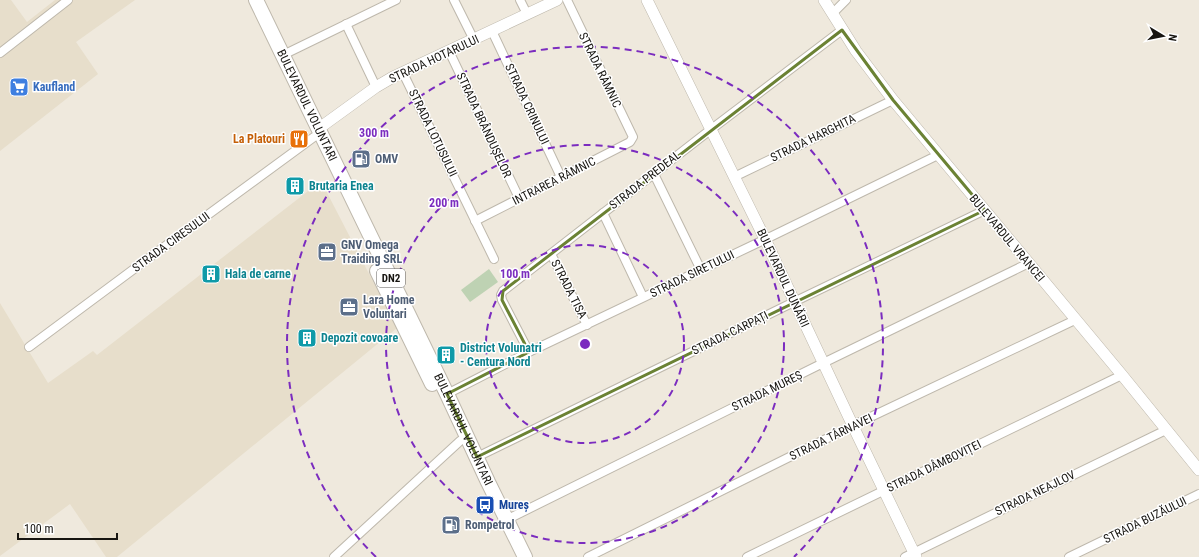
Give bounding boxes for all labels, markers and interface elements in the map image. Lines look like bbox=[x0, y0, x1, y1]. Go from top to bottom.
north arrow bbox=[1143, 16, 1183, 56]
street label: STRADA RÂMNIC bbox=[576, 30, 625, 110]
street label: STRADA HOTARULUI bbox=[387, 32, 481, 86]
text: N bbox=[1165, 33, 1179, 42]
street label: BULEVARDUL VOLUNTARI bbox=[274, 47, 340, 163]
street label: STRADA CRINULUI bbox=[502, 61, 552, 147]
street label: STRADA BRÂNDUȘELOR bbox=[453, 70, 516, 181]
supermarket icon: Kaufland bbox=[8, 76, 30, 98]
place label: Kaufland bbox=[33, 80, 75, 94]
street label: STRADA LOTUSULUI bbox=[406, 87, 460, 179]
street label: STRADA HARGHITA bbox=[768, 111, 858, 165]
text: 300 m bbox=[359, 126, 389, 140]
restaurant icon: La Platouri bbox=[288, 128, 310, 150]
place label: La Platouri bbox=[233, 132, 285, 146]
fuel station icon: OMV bbox=[350, 148, 372, 170]
street label: STRADA PREDEAL bbox=[607, 148, 684, 212]
place label: OMV bbox=[375, 152, 398, 166]
street label: INTRAREA RÂMNIC bbox=[510, 153, 598, 208]
building icon: Brutaria Enea bbox=[284, 175, 306, 197]
place label: Brutaria Enea bbox=[309, 179, 374, 193]
street label: BULEVARDUL VRANCEI bbox=[966, 191, 1048, 285]
text: 200 m bbox=[429, 196, 459, 210]
street label: STRADA CIRESULUI bbox=[130, 209, 212, 275]
street label: BULEVARDUL DUNĂRII bbox=[754, 226, 813, 329]
place label: GNV Omega Traiding SRL bbox=[341, 238, 402, 266]
office icon: GNV Omega Traiding SRL bbox=[316, 241, 338, 263]
street label: STRADA SIRETULUI bbox=[648, 248, 736, 300]
street label: STRADA TISA bbox=[548, 257, 590, 321]
building icon: Hala de carne bbox=[200, 263, 222, 285]
place label: Hala de carne bbox=[225, 267, 291, 281]
text: 100 m bbox=[500, 267, 530, 281]
road number: DN2 bbox=[377, 269, 405, 287]
place label: Lara Home Voluntari bbox=[363, 293, 415, 321]
office icon: Lara Home Voluntari bbox=[338, 296, 360, 318]
street label: STRADA CARPAȚI bbox=[689, 308, 771, 358]
building icon: Depozit covoare bbox=[296, 327, 318, 349]
place label: Depozit covoare bbox=[321, 331, 398, 345]
centre of rings bbox=[578, 337, 592, 351]
place label: District Volunatri - Centura Nord bbox=[460, 341, 542, 369]
building icon: District Volunatri - Centura Nord bbox=[435, 344, 457, 366]
street label: STRADA MUREȘ bbox=[730, 368, 805, 415]
street label: BULEVARDUL VOLUNTARI bbox=[431, 371, 496, 488]
street label: STRADA TÂRNAVEI bbox=[787, 410, 875, 463]
street label: STRADA DÂMBOVIȚEI bbox=[884, 436, 984, 496]
street label: STRADA NEAJLOV bbox=[993, 467, 1078, 518]
street label: STRADA BUZĂULUI bbox=[1101, 493, 1189, 546]
bus stop icon: Mureș bbox=[474, 494, 496, 516]
place label: Mureș bbox=[499, 498, 530, 513]
fuel station icon: Rompetrol bbox=[440, 514, 462, 536]
scale bar bbox=[18, 515, 117, 541]
place label: Rompetrol bbox=[465, 518, 515, 532]
text: 100 m bbox=[24, 522, 54, 536]

